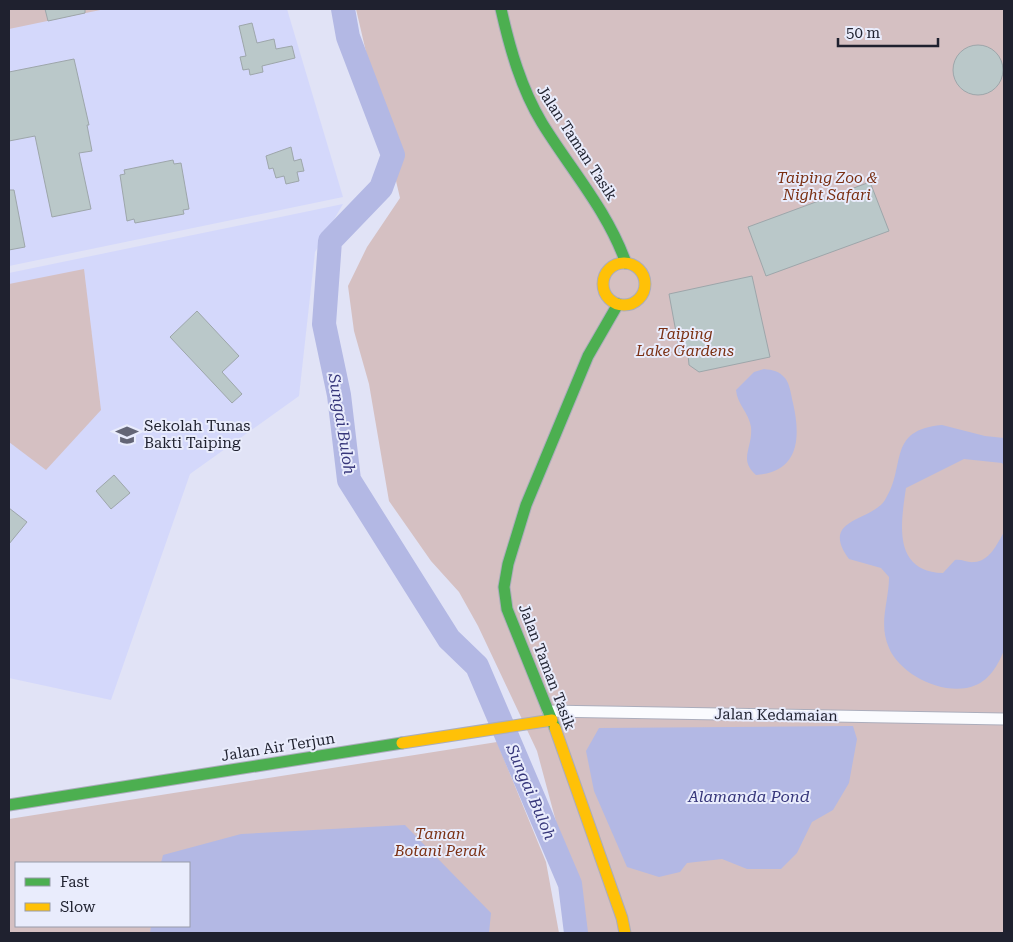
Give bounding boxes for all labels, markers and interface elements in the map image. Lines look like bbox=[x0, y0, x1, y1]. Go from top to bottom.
scale bar bbox=[838, 15, 938, 47]
text: 50 m bbox=[846, 24, 881, 42]
street label: Jalan Taman Tasik bbox=[533, 82, 621, 204]
park label: Taiping Zoo & Night Safari bbox=[777, 169, 877, 204]
park label: Taiping Lake Gardens bbox=[635, 325, 734, 360]
water label: Sungai Buloh bbox=[324, 371, 359, 476]
place label: Sekolah Tunas Bakti Taiping bbox=[144, 417, 250, 452]
school or university icon: Sekolah Tunas Bakti Taiping bbox=[114, 422, 140, 448]
street label: Jalan Taman Tasik bbox=[515, 601, 580, 733]
street label: Jalan Kedamaian bbox=[714, 705, 838, 725]
street label: Jalan Air Terjun bbox=[220, 729, 336, 765]
water label: Sungai Buloh bbox=[502, 740, 560, 843]
water label: Alamanda Pond bbox=[687, 787, 810, 806]
park label: Taman Botani Perak bbox=[393, 825, 486, 860]
legend bbox=[15, 862, 190, 927]
text: Fast bbox=[60, 873, 90, 891]
text: Slow bbox=[60, 898, 96, 916]

